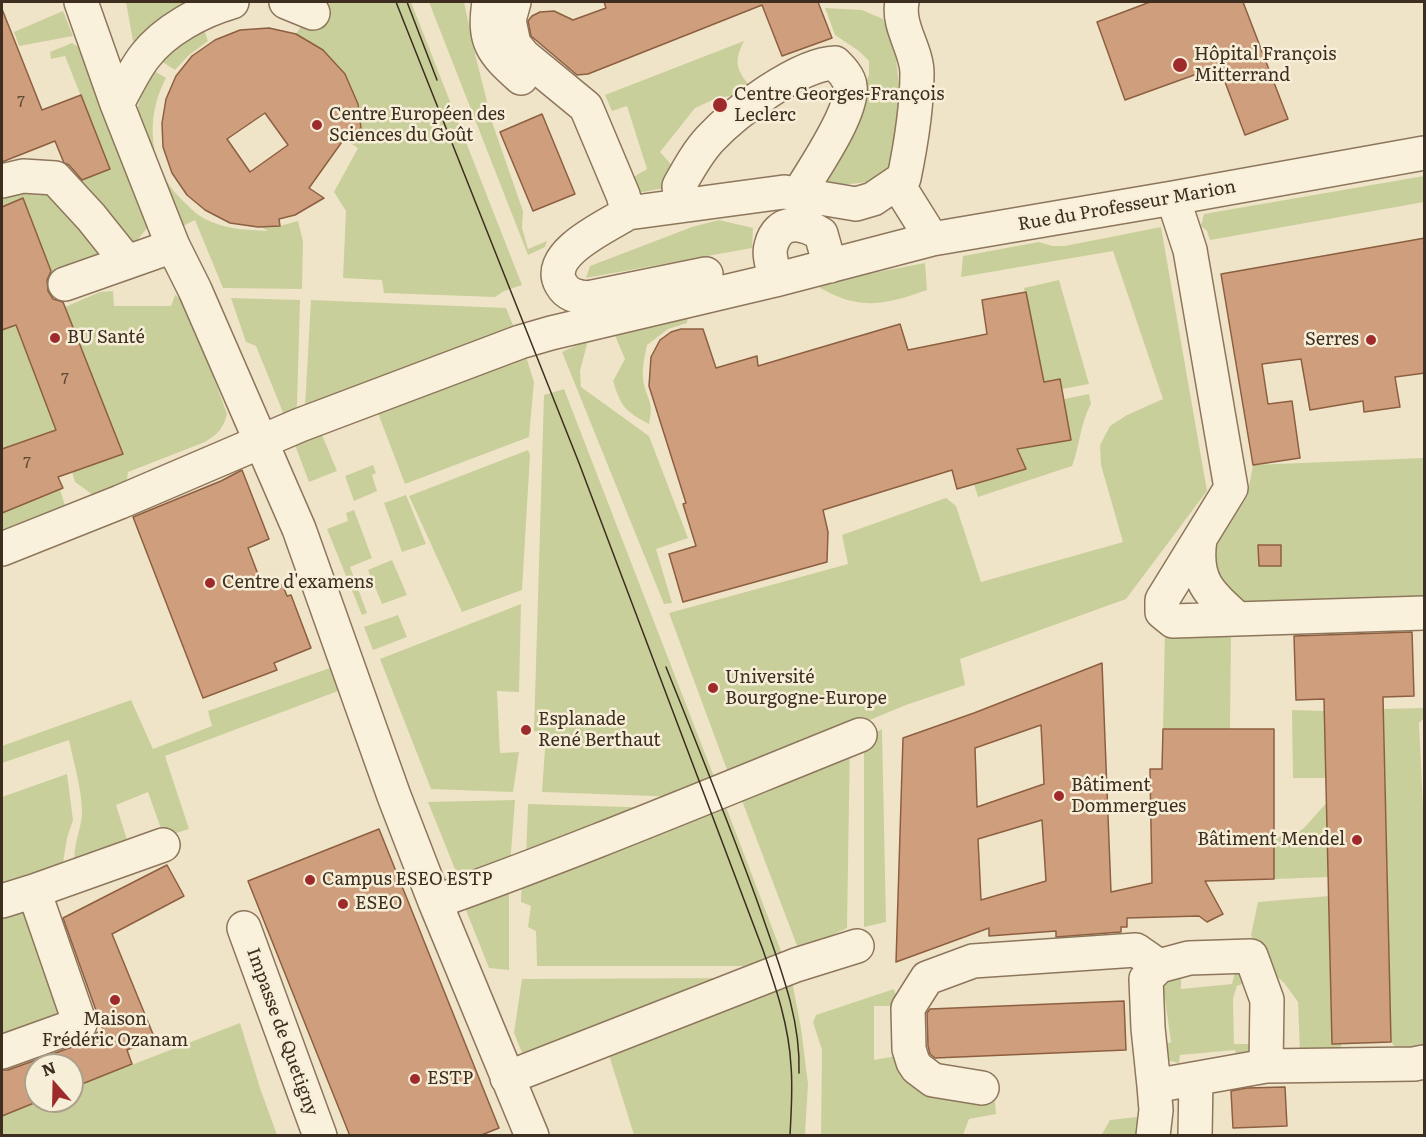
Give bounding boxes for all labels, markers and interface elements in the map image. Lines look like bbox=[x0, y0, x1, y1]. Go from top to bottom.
place label: Hôpital François Mitterrand bbox=[1194, 44, 1336, 86]
marker: Hôpital François Mitterrand bbox=[1171, 56, 1189, 74]
place label: Centre Georges-François Leclerc bbox=[734, 84, 944, 127]
house number: 7 bbox=[17, 94, 25, 112]
marker: Centre Georges-François Leclerc bbox=[711, 96, 729, 114]
place label: Centre Européen des Sciences du Goût bbox=[329, 104, 505, 146]
marker: Centre Européen des Sciences du Goût bbox=[310, 118, 324, 132]
street label: Rue du Professeur Marion bbox=[1016, 176, 1238, 236]
place label: BU Santé bbox=[67, 327, 145, 349]
place label: Serres bbox=[1305, 329, 1359, 351]
marker: BU Santé bbox=[48, 331, 62, 345]
marker: Serres bbox=[1364, 333, 1378, 347]
house number: 7 bbox=[61, 371, 69, 389]
house number: 7 bbox=[23, 455, 31, 473]
place label: Centre d'examens bbox=[222, 572, 373, 594]
marker: Centre d'examens bbox=[203, 576, 217, 590]
place label: Université Bourgogne-Europe bbox=[725, 667, 887, 710]
marker: Université Bourgogne-Europe bbox=[706, 681, 720, 695]
place label: Esplanade René Berthaut bbox=[538, 709, 661, 752]
marker: Esplanade René Berthaut bbox=[519, 723, 533, 737]
place label: Bâtiment Dommergues bbox=[1071, 775, 1186, 818]
marker: Bâtiment Dommergues bbox=[1052, 789, 1066, 803]
place label: Bâtiment Mendel bbox=[1197, 829, 1345, 851]
marker: Bâtiment Mendel bbox=[1350, 833, 1364, 847]
place label: Campus ESEO ESTP bbox=[322, 869, 492, 891]
marker: Campus ESEO ESTP bbox=[303, 873, 317, 887]
place label: ESEO bbox=[355, 893, 402, 915]
marker: ESEO bbox=[336, 897, 350, 911]
street label: Impasse de Quetigny bbox=[242, 945, 322, 1119]
marker: Maison Frédéric Ozanam bbox=[108, 993, 122, 1007]
place label: Maison Frédéric Ozanam bbox=[42, 1009, 188, 1052]
north arrow bbox=[24, 1053, 84, 1113]
text: N bbox=[38, 1054, 59, 1082]
place label: ESTP bbox=[427, 1068, 473, 1090]
marker: ESTP bbox=[408, 1072, 422, 1086]

